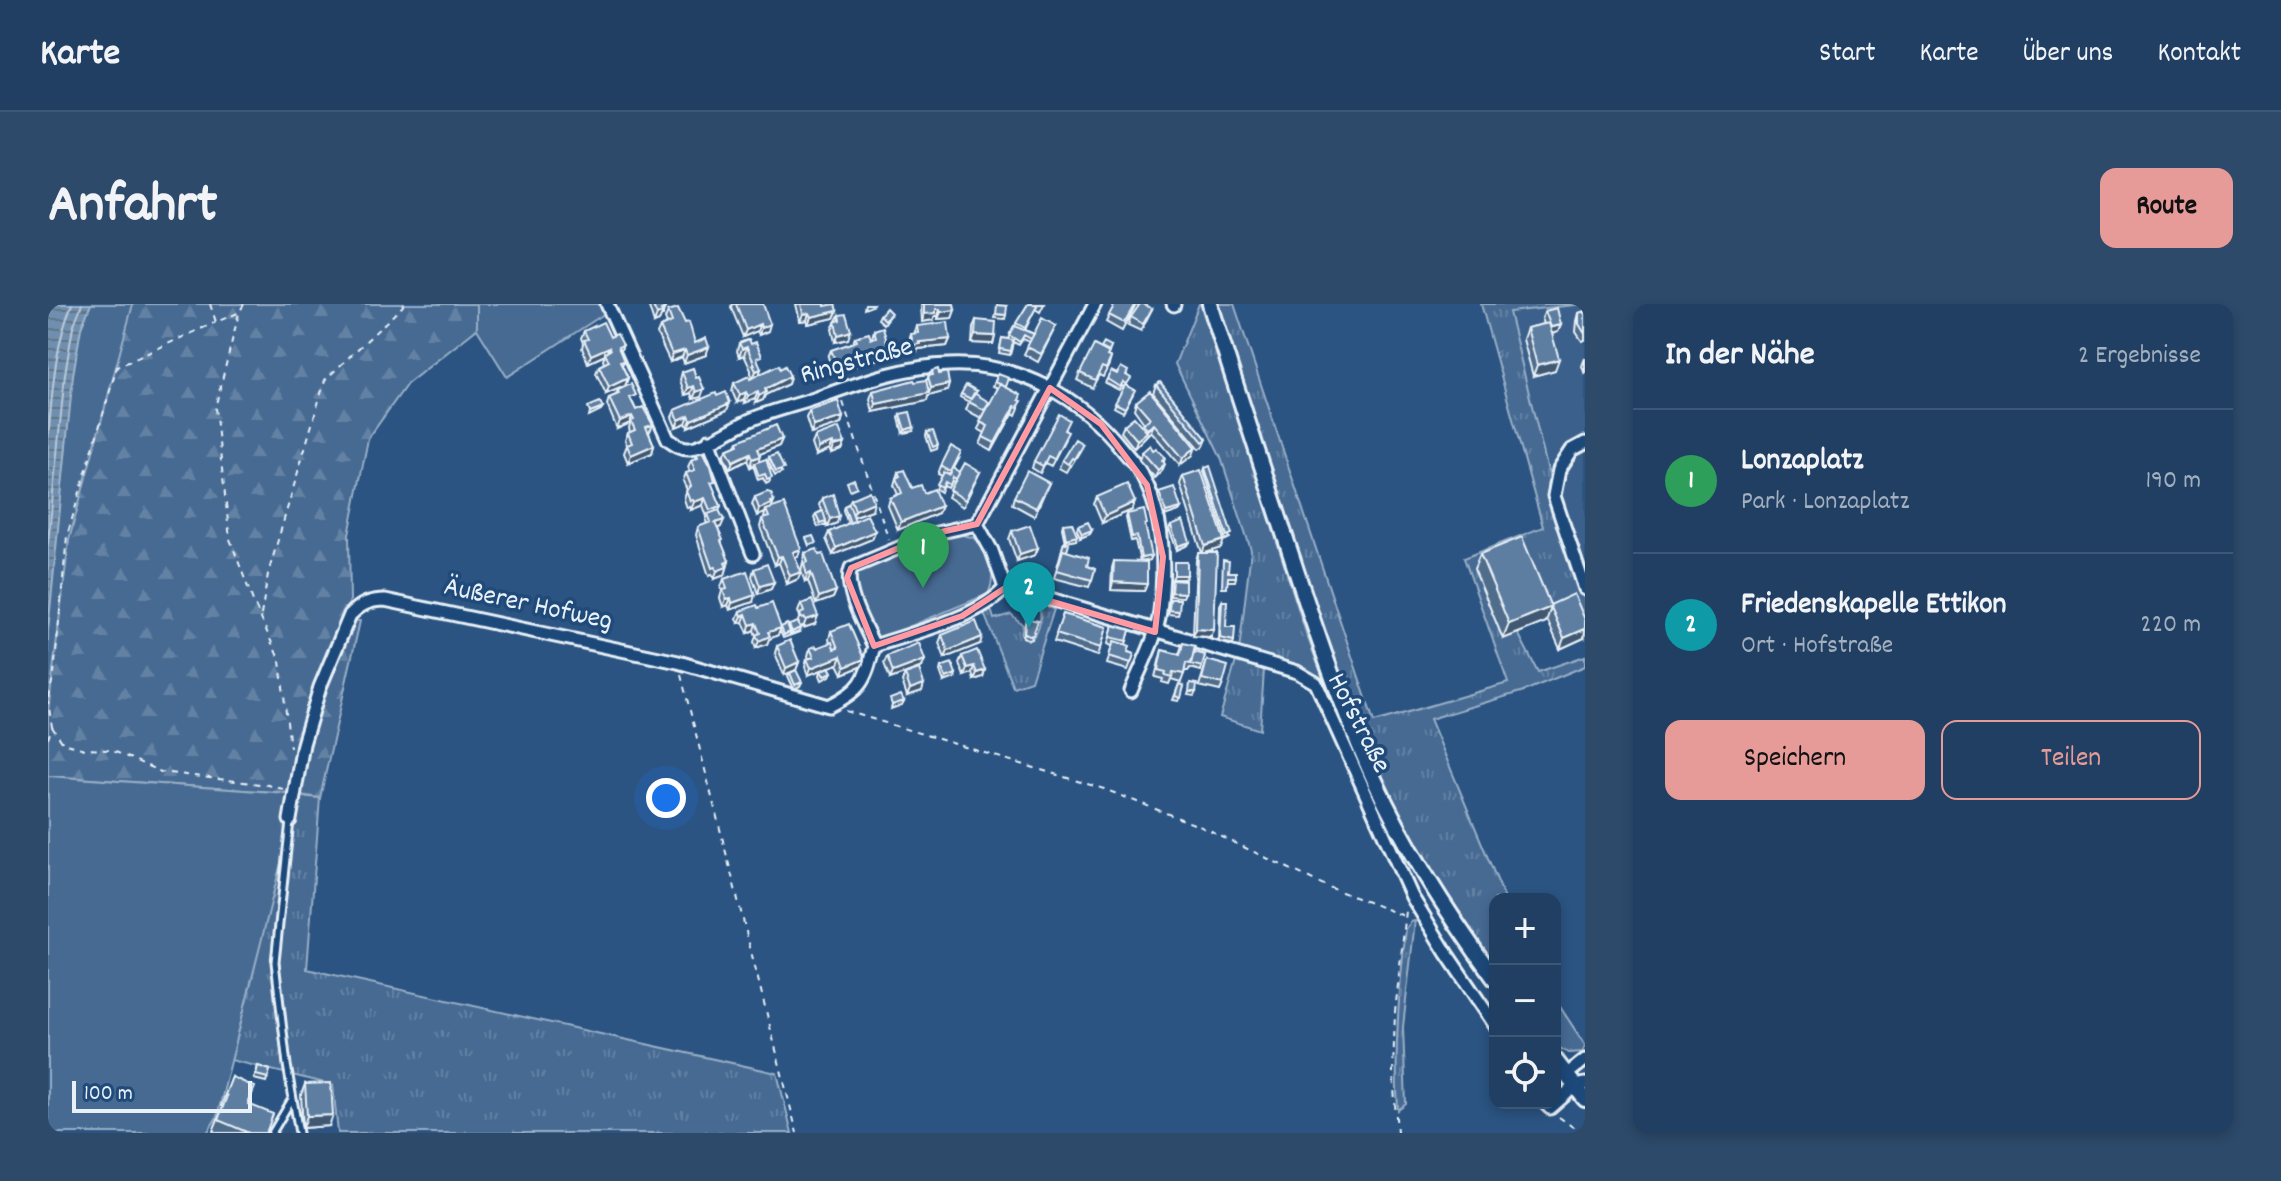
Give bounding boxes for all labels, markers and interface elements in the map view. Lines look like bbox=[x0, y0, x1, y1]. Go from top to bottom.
text: Karte bbox=[40, 28, 120, 83]
text: Start bbox=[1819, 35, 1876, 75]
text: Karte bbox=[1920, 35, 1979, 75]
text: Über uns bbox=[2023, 35, 2113, 75]
text: Kontakt bbox=[2157, 35, 2241, 75]
text: Anfahrt bbox=[48, 168, 218, 248]
button: Route bbox=[2100, 168, 2233, 248]
street label: Ringstraße bbox=[796, 329, 918, 397]
text: In der Nähe bbox=[1665, 332, 1815, 381]
text: 2 Ergebnisse bbox=[2078, 338, 2201, 375]
text: Lonzaplatz bbox=[1741, 441, 1863, 484]
text: 1 bbox=[1688, 463, 1694, 500]
text: 190 m bbox=[2145, 463, 2201, 500]
text: Park · Lonzaplatz bbox=[1741, 484, 1909, 521]
pin: 1 bbox=[897, 522, 949, 588]
pin: 2 bbox=[1003, 562, 1055, 628]
street label: Äußerer Hofweg bbox=[440, 569, 616, 643]
text: Friedenskapelle Ettikon bbox=[1741, 585, 2006, 628]
text: 2 bbox=[1685, 607, 1697, 644]
text: 220 m bbox=[2140, 607, 2201, 644]
text: Ort · Hofstraße bbox=[1741, 628, 1893, 665]
street label: Hofstraße bbox=[1315, 667, 1399, 781]
button: Speichern bbox=[1665, 720, 1925, 800]
button: Teilen bbox=[1941, 720, 2201, 800]
your location bbox=[646, 778, 686, 818]
map controls bbox=[1489, 893, 1561, 1109]
button: + bbox=[1489, 893, 1561, 965]
button: − bbox=[1489, 965, 1561, 1037]
button: locate bbox=[1489, 1037, 1561, 1109]
scale bar bbox=[72, 1077, 252, 1113]
text: 100 m bbox=[84, 1079, 133, 1110]

